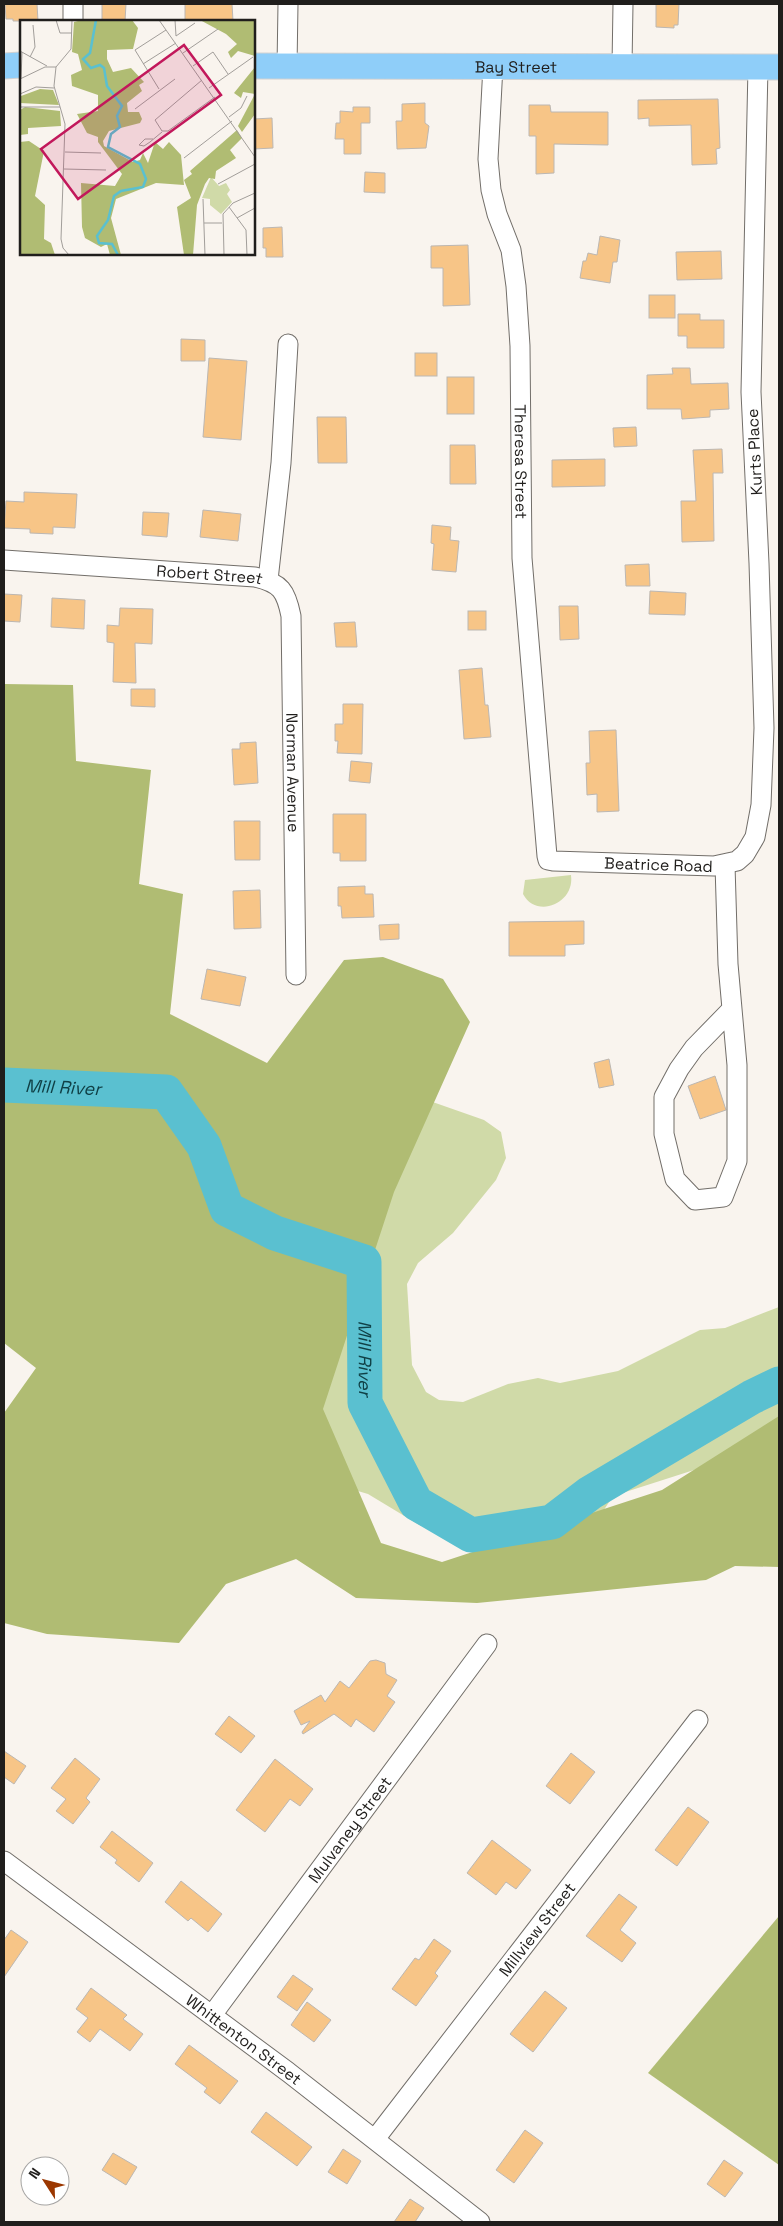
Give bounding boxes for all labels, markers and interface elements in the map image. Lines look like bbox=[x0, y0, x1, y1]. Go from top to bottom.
inset map bbox=[20, 20, 255, 255]
street label: Bay Street bbox=[475, 56, 557, 78]
street label: Theresa Street bbox=[510, 404, 532, 519]
street label: Kurts Place bbox=[742, 408, 767, 496]
street label: Robert Street bbox=[156, 560, 265, 590]
street label: Norman Avenue bbox=[281, 712, 304, 833]
street label: Beatrice Road bbox=[604, 853, 713, 877]
water label: Mill River bbox=[24, 1074, 104, 1100]
water label: Mill River bbox=[353, 1320, 377, 1399]
street label: Mulvaney Street bbox=[304, 1772, 396, 1887]
street label: Millview Street bbox=[494, 1878, 580, 1981]
street label: Whittenton Street bbox=[182, 1990, 306, 2090]
north arrow bbox=[20, 2156, 70, 2206]
text: N bbox=[24, 2164, 45, 2182]

